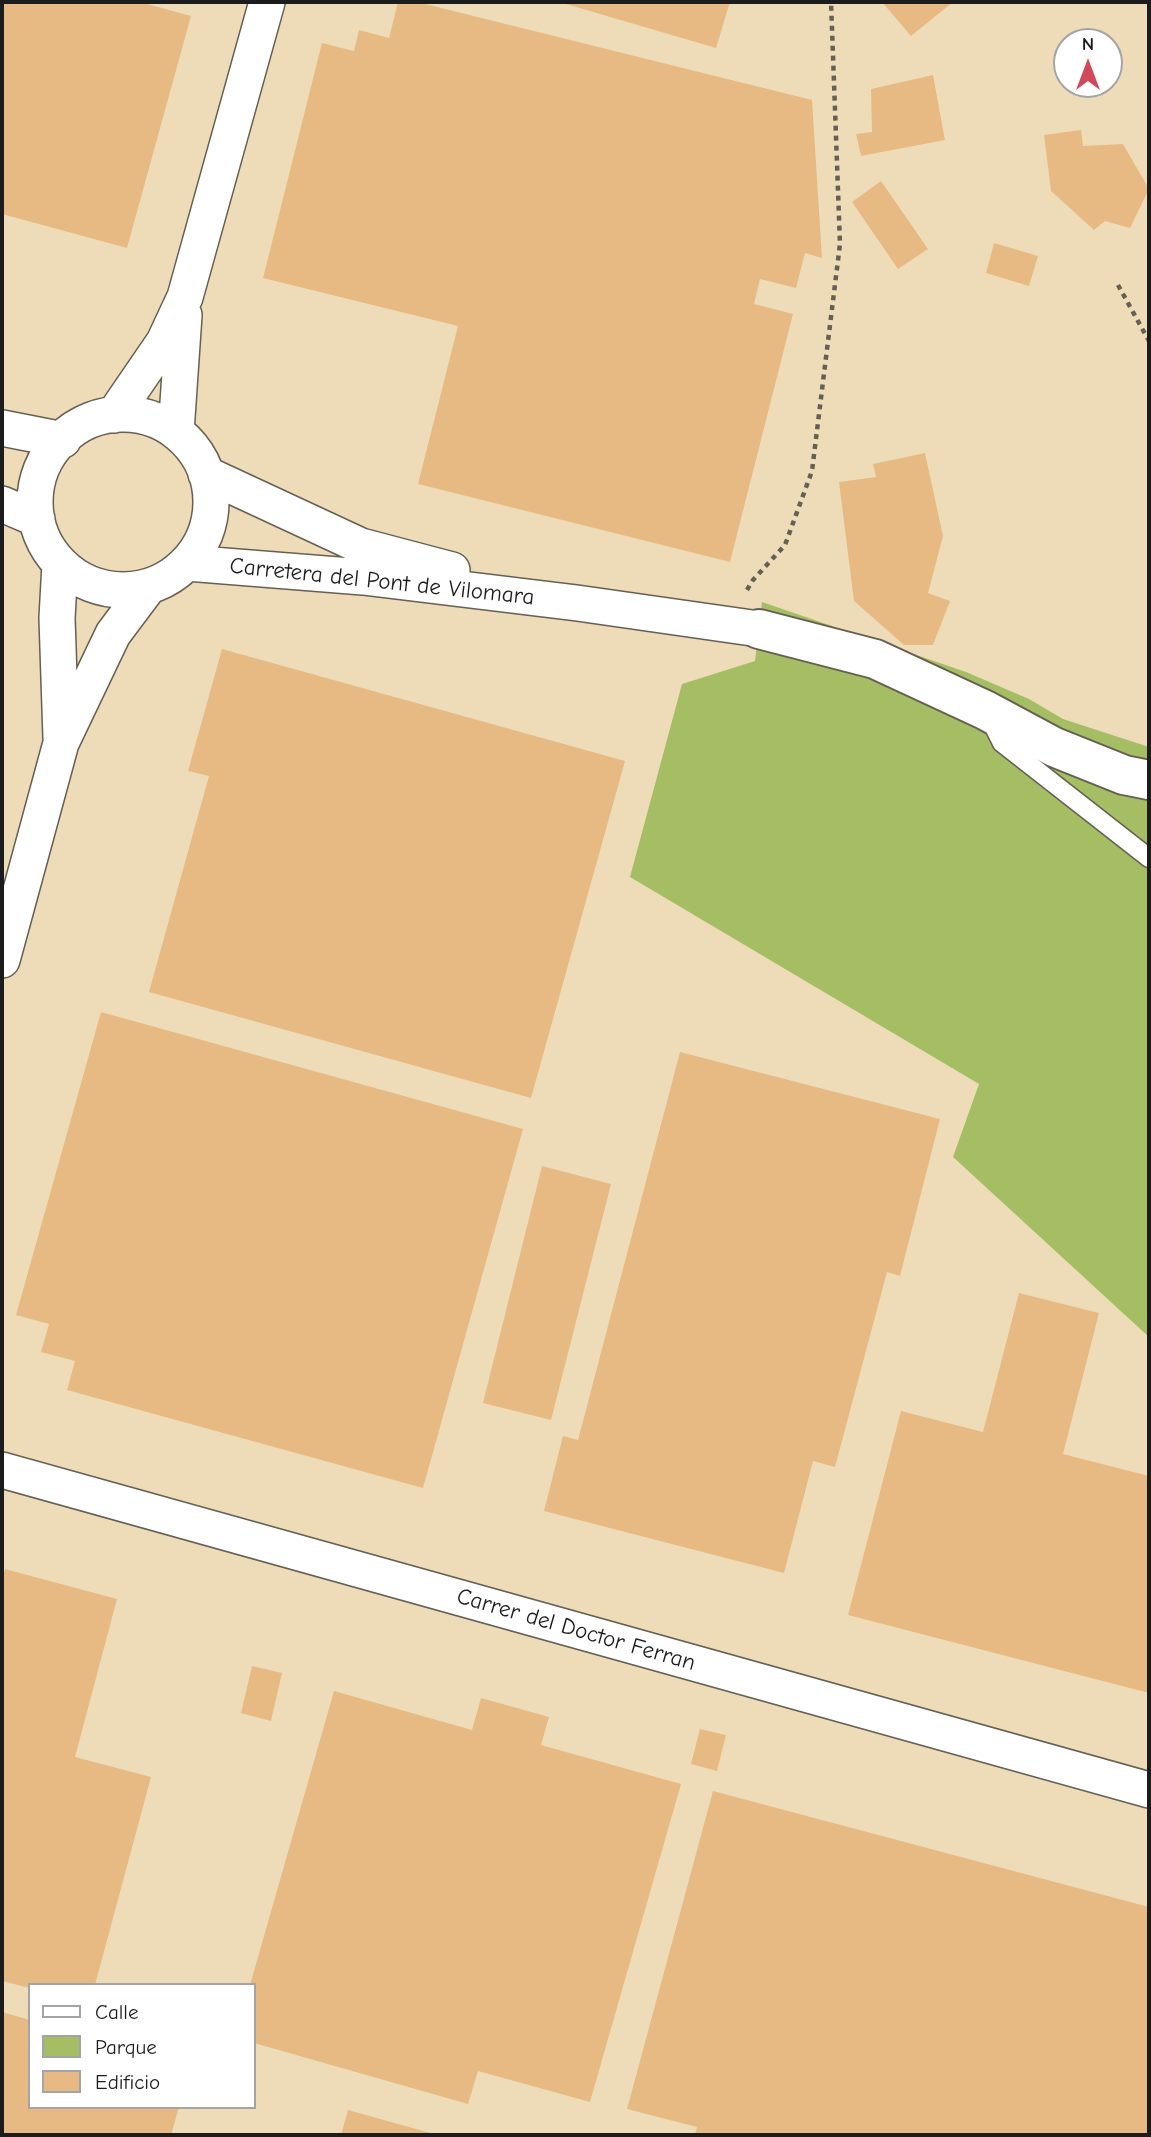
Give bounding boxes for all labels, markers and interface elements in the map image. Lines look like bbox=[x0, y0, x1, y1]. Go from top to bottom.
north arrow bbox=[1053, 28, 1123, 98]
text: N bbox=[1082, 33, 1094, 55]
street label: Carretera del Pont de Vilomara bbox=[228, 552, 536, 612]
street label: Carrer del Doctor Ferran bbox=[453, 1583, 699, 1677]
legend bbox=[28, 1983, 256, 2109]
text: Calle bbox=[95, 2000, 138, 2024]
text: Parque bbox=[95, 2035, 157, 2059]
text: Edificio bbox=[95, 2070, 160, 2094]

